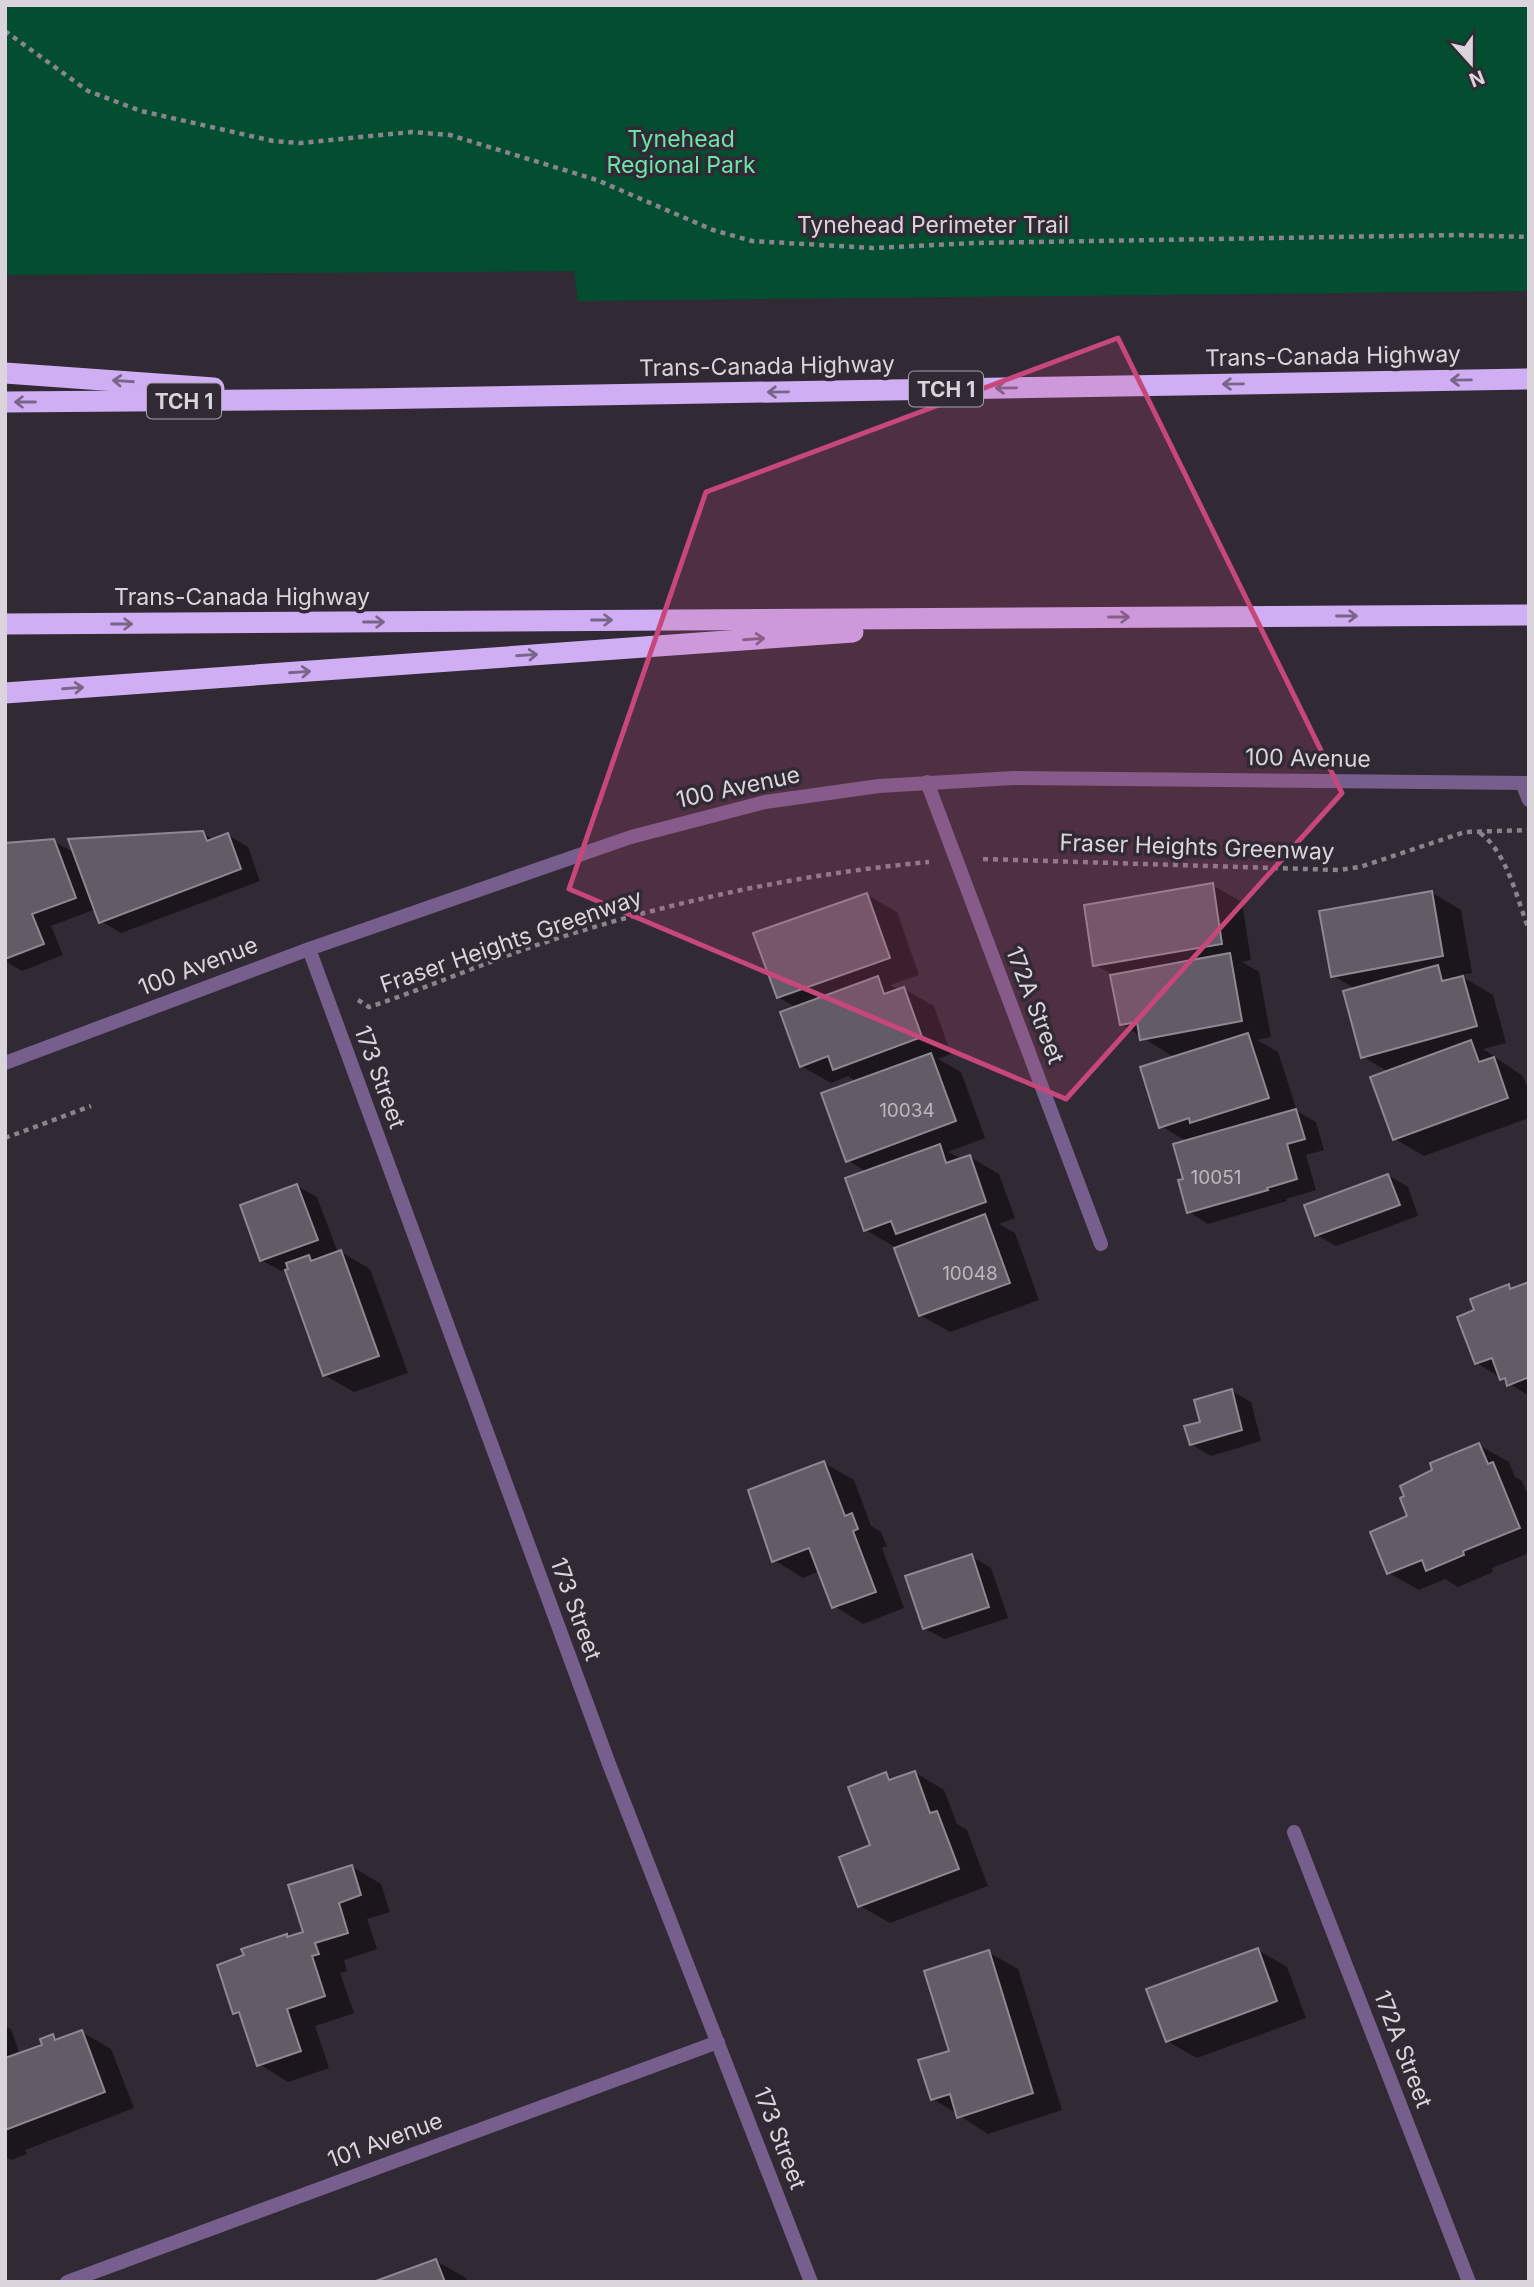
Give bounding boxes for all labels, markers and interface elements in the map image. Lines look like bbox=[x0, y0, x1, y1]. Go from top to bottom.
north arrow bbox=[1436, 28, 1506, 98]
text: N bbox=[1466, 65, 1488, 92]
park label: Tynehead Regional Park bbox=[606, 125, 756, 179]
street label: Tynehead Perimeter Trail bbox=[797, 211, 1069, 239]
street label: Trans-Canada Highway bbox=[1205, 340, 1461, 372]
street label: Trans-Canada Highway bbox=[639, 350, 895, 382]
road number: TCH 1 bbox=[909, 372, 983, 406]
one-way arrow bbox=[1449, 373, 1472, 387]
one-way arrow bbox=[112, 375, 135, 388]
one-way arrow bbox=[1222, 377, 1245, 391]
one-way arrow bbox=[994, 381, 1017, 395]
road number: TCH 1 bbox=[147, 384, 221, 418]
one-way arrow bbox=[767, 385, 790, 399]
one-way arrow bbox=[13, 395, 36, 409]
street label: Trans-Canada Highway bbox=[114, 583, 370, 611]
one-way arrow bbox=[1335, 609, 1358, 623]
one-way arrow bbox=[1107, 610, 1130, 624]
one-way arrow bbox=[590, 613, 613, 627]
one-way arrow bbox=[363, 615, 386, 629]
one-way arrow bbox=[111, 617, 134, 631]
one-way arrow bbox=[742, 632, 765, 645]
one-way arrow bbox=[515, 648, 538, 661]
one-way arrow bbox=[288, 665, 311, 678]
one-way arrow bbox=[62, 681, 84, 694]
street label: 100 Avenue bbox=[1245, 743, 1371, 773]
street label: 100 Avenue bbox=[674, 760, 802, 814]
street label: Fraser Heights Greenway bbox=[1059, 828, 1335, 866]
street label: Fraser Heights Greenway bbox=[376, 883, 646, 999]
street label: 100 Avenue bbox=[134, 930, 262, 1002]
street label: 172A Street bbox=[1000, 942, 1070, 1068]
street label: 173 Street bbox=[348, 1022, 412, 1133]
house number: 10034 bbox=[879, 1099, 935, 1122]
house number: 10051 bbox=[1191, 1166, 1241, 1189]
house number: 10048 bbox=[942, 1262, 998, 1285]
street label: 173 Street bbox=[544, 1554, 608, 1665]
street label: 172A Street bbox=[1368, 1986, 1438, 2112]
street label: 173 Street bbox=[748, 2083, 813, 2194]
street label: 101 Avenue bbox=[324, 2106, 446, 2174]

